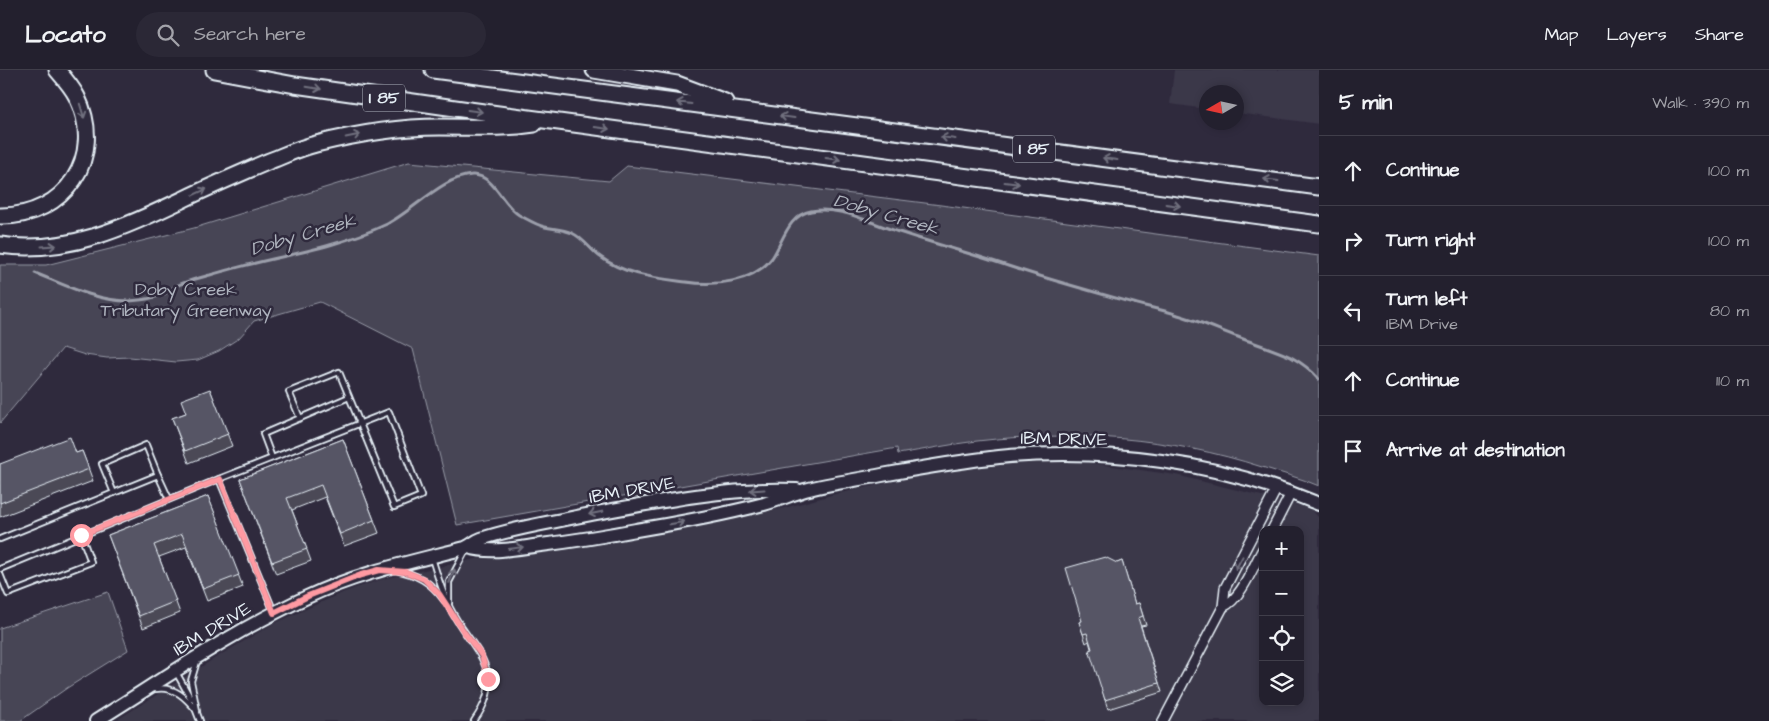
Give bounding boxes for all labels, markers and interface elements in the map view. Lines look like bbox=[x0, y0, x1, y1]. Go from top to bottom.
search box bbox=[136, 12, 486, 57]
text: Locato bbox=[25, 18, 106, 52]
icon: search bbox=[154, 21, 182, 49]
text: Search here bbox=[194, 21, 306, 48]
text: Map bbox=[1544, 22, 1578, 47]
text: Layers bbox=[1606, 22, 1667, 47]
text: Share bbox=[1695, 22, 1744, 47]
one-way arrow bbox=[306, 83, 322, 93]
road number: I 85 bbox=[363, 84, 405, 112]
north arrow bbox=[1199, 85, 1244, 130]
text: 5 min bbox=[1339, 88, 1392, 117]
text: Walk · 390 m bbox=[1652, 92, 1749, 114]
one-way arrow bbox=[676, 98, 692, 108]
one-way arrow bbox=[78, 102, 87, 118]
one-way arrow bbox=[466, 106, 482, 116]
one-way arrow bbox=[780, 112, 796, 122]
one-way arrow bbox=[594, 123, 610, 133]
one-way arrow bbox=[344, 131, 360, 141]
one-way arrow bbox=[941, 133, 957, 143]
road number: I 85 bbox=[1013, 136, 1055, 162]
one-way arrow bbox=[1102, 154, 1118, 164]
one-way arrow bbox=[824, 155, 840, 165]
icon: ahead bbox=[1339, 157, 1367, 185]
text: Continue bbox=[1386, 157, 1460, 184]
text: 100 m bbox=[1708, 160, 1749, 182]
one-way arrow bbox=[1263, 175, 1279, 185]
one-way arrow bbox=[1004, 179, 1020, 189]
one-way arrow bbox=[193, 186, 208, 196]
water label: Doby Creek bbox=[830, 187, 942, 243]
one-way arrow bbox=[1165, 200, 1181, 210]
water label: Doby Creek bbox=[247, 207, 359, 263]
icon: right bbox=[1339, 227, 1367, 255]
text: Turn right bbox=[1386, 227, 1475, 254]
text: 100 m bbox=[1708, 230, 1749, 252]
one-way arrow bbox=[40, 242, 56, 251]
park label: Doby Creek Tributary Greenway bbox=[100, 277, 272, 324]
text: Turn left bbox=[1386, 286, 1467, 313]
icon: left bbox=[1339, 297, 1367, 325]
text: 80 m bbox=[1710, 300, 1749, 322]
text: IBM Drive bbox=[1386, 313, 1458, 335]
icon: ahead bbox=[1339, 367, 1367, 395]
text: Continue bbox=[1386, 367, 1460, 394]
text: 110 m bbox=[1716, 370, 1749, 392]
street label: IBM DRIVE bbox=[1020, 426, 1108, 452]
icon: arrive bbox=[1339, 437, 1367, 465]
text: Arrive at destination bbox=[1386, 437, 1565, 464]
street label: IBM DRIVE bbox=[587, 470, 677, 510]
one-way arrow bbox=[749, 485, 765, 495]
one-way arrow bbox=[589, 509, 605, 519]
one-way arrow bbox=[668, 518, 684, 527]
route start bbox=[70, 524, 93, 547]
map controls bbox=[1259, 526, 1304, 706]
button: + bbox=[1259, 526, 1304, 571]
one-way arrow bbox=[508, 543, 524, 553]
one-way arrow bbox=[1234, 555, 1244, 570]
one-way arrow bbox=[448, 569, 457, 584]
button: − bbox=[1259, 571, 1304, 616]
street label: IBM DRIVE bbox=[168, 596, 256, 662]
button: locate bbox=[1259, 616, 1304, 661]
button: layers bbox=[1259, 661, 1304, 706]
route end bbox=[477, 668, 500, 691]

